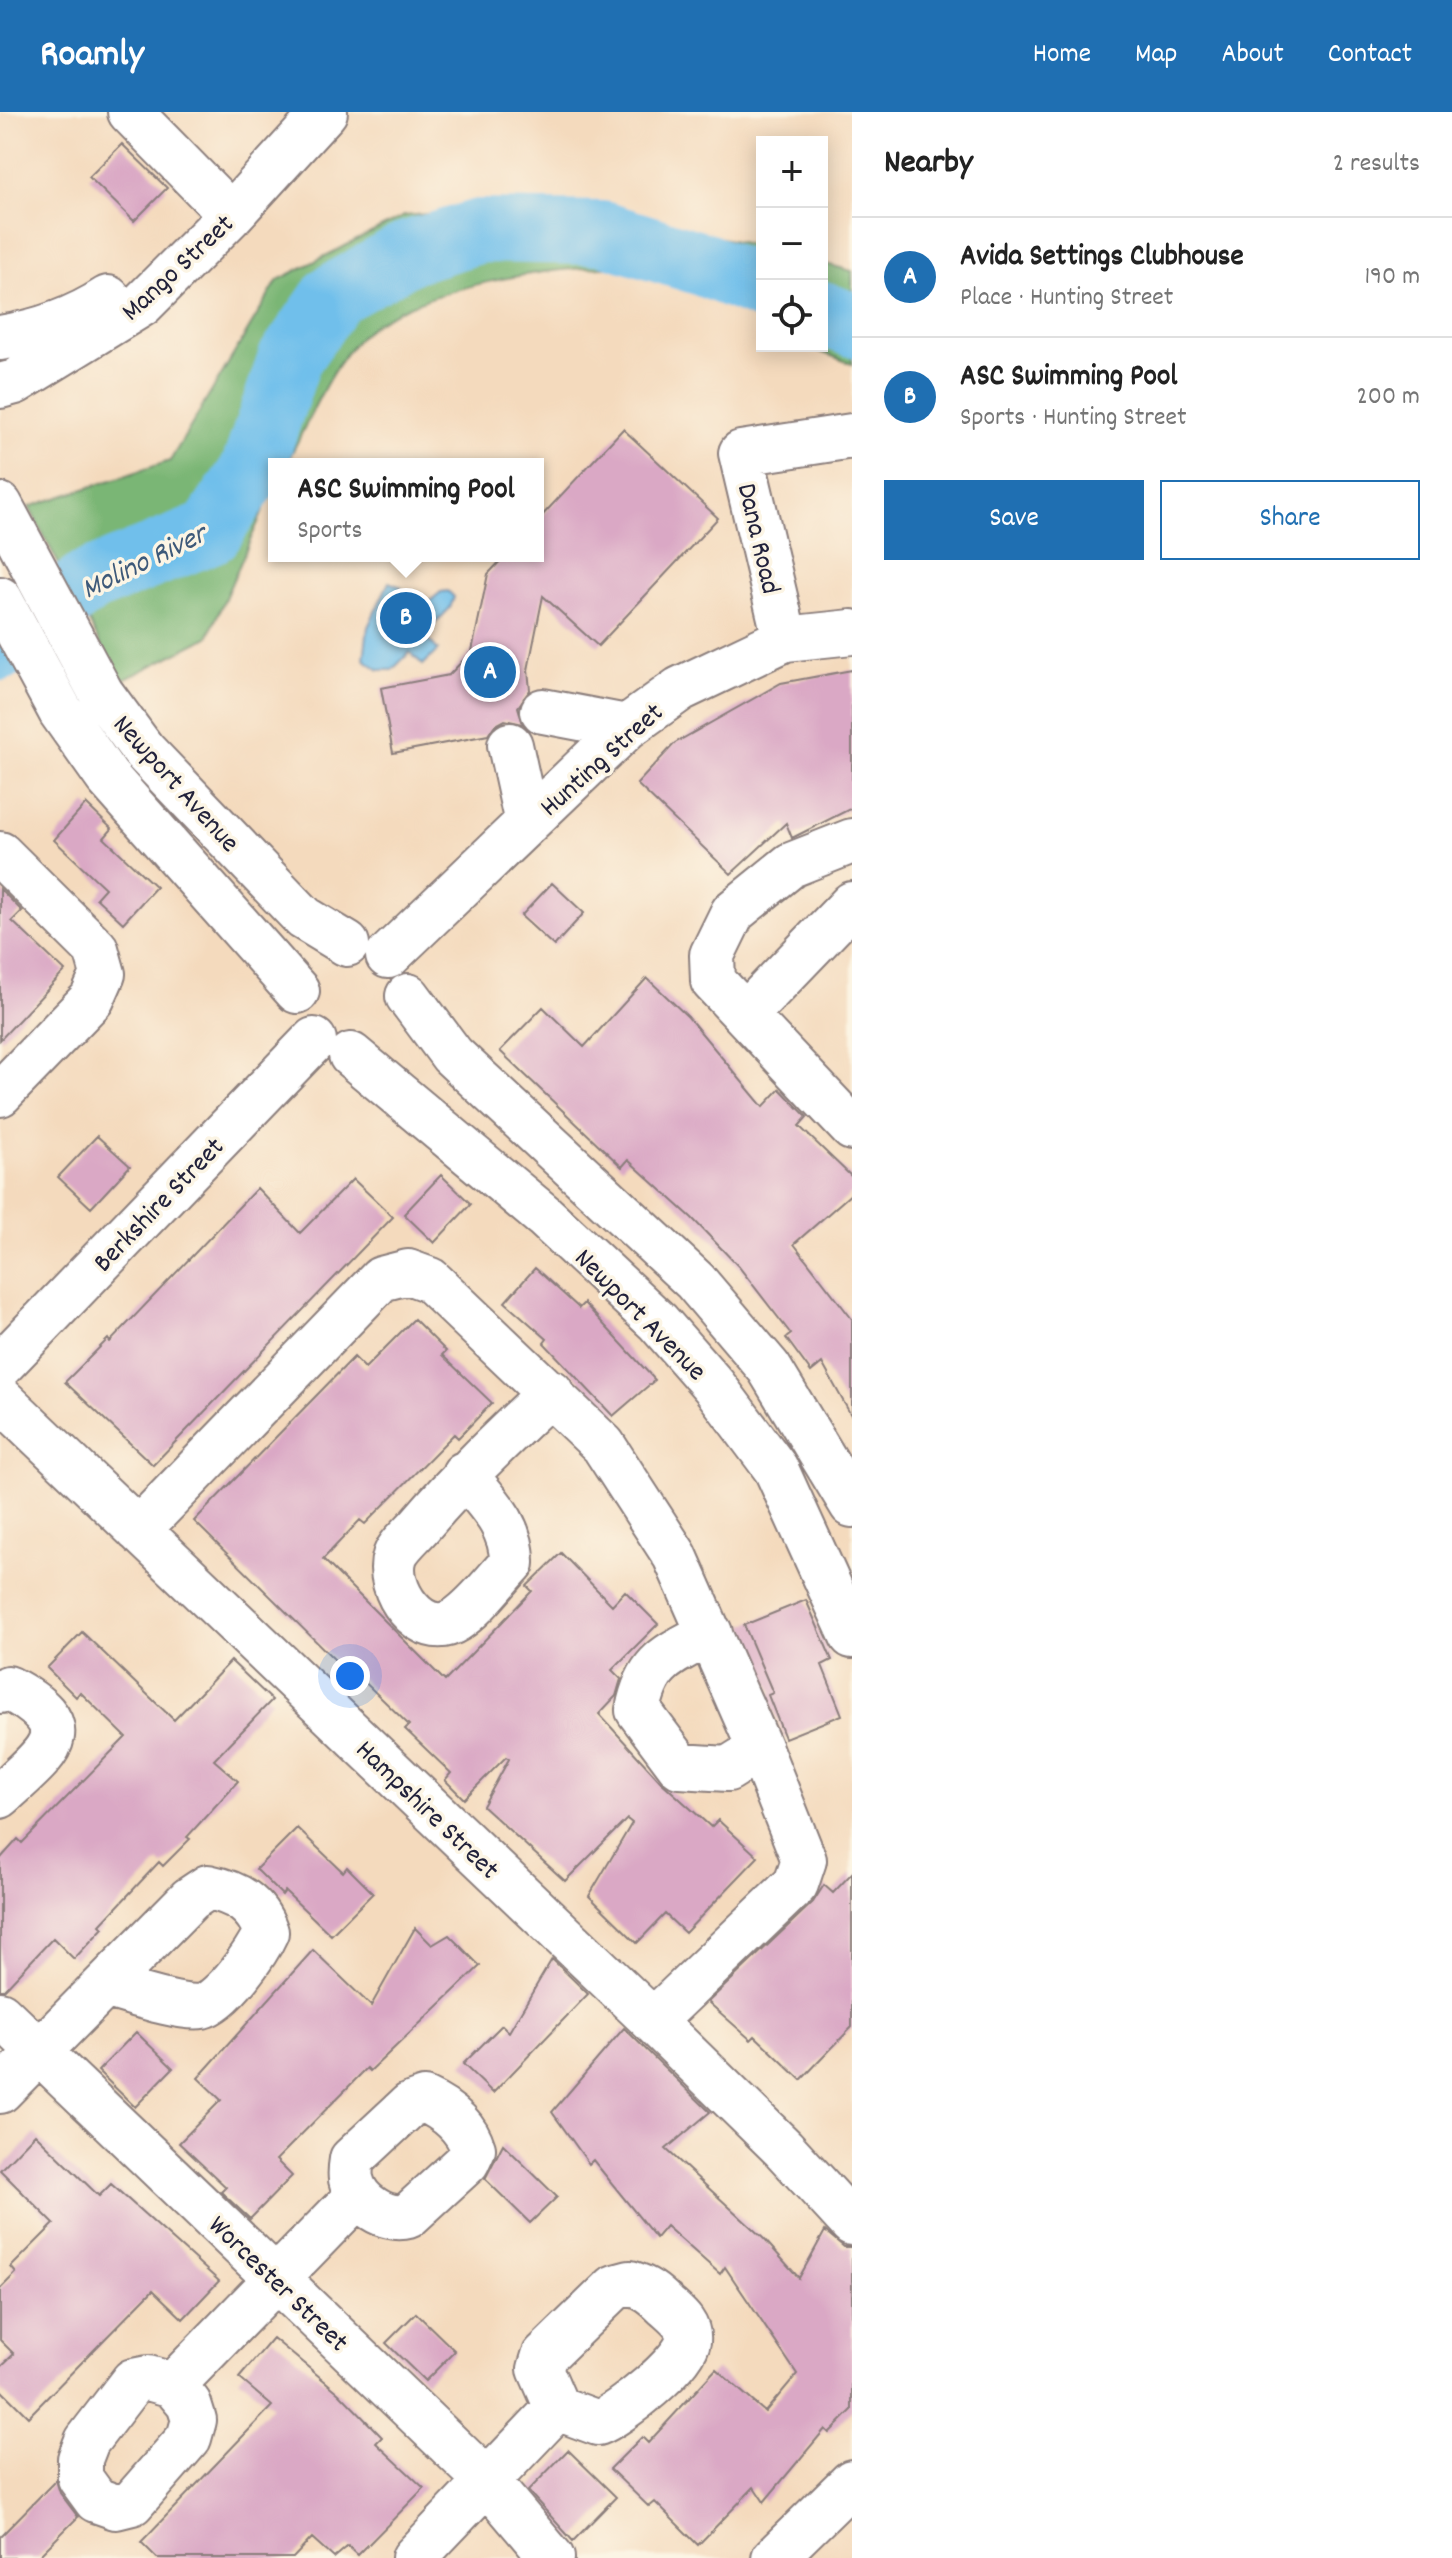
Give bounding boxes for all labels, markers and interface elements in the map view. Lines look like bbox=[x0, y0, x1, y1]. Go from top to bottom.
text: Roamly bbox=[40, 29, 144, 84]
text: Home bbox=[1033, 36, 1091, 76]
text: Map bbox=[1135, 36, 1177, 76]
text: About bbox=[1221, 36, 1284, 76]
text: Contact bbox=[1328, 36, 1412, 76]
map controls bbox=[756, 136, 828, 352]
button: + bbox=[756, 136, 828, 208]
text: Nearby bbox=[884, 140, 973, 189]
text: 2 results bbox=[1333, 146, 1420, 183]
street label: Mango Street bbox=[114, 207, 245, 333]
button: − bbox=[756, 208, 828, 280]
text: Avida Settings Clubhouse bbox=[960, 237, 1244, 280]
text: A bbox=[903, 259, 917, 296]
text: 190 m bbox=[1364, 259, 1420, 296]
button: locate bbox=[756, 280, 828, 352]
text: Place · Hunting Street bbox=[960, 280, 1173, 317]
text: ASC Swimming Pool bbox=[960, 357, 1177, 400]
text: B bbox=[904, 379, 916, 416]
text: 200 m bbox=[1356, 379, 1420, 416]
text: Sports · Hunting Street bbox=[960, 400, 1187, 437]
popup bbox=[268, 458, 544, 562]
text: ASC Swimming Pool bbox=[297, 470, 515, 513]
street label: Dana Road bbox=[724, 480, 788, 598]
button: Save bbox=[884, 480, 1144, 560]
button: Share bbox=[1160, 480, 1420, 560]
text: Sports bbox=[297, 513, 363, 550]
water label: Molino River bbox=[75, 514, 217, 613]
pin: B bbox=[380, 588, 432, 648]
pin: A bbox=[464, 642, 516, 702]
street label: Hunting Street bbox=[533, 695, 674, 828]
street label: Newport Avenue bbox=[101, 708, 247, 863]
street label: Berkshire Street bbox=[86, 1130, 236, 1283]
street label: Newport Avenue bbox=[563, 1241, 714, 1392]
your location bbox=[330, 1656, 370, 1696]
street label: Hampshire Street bbox=[345, 1732, 507, 1891]
street label: Worcester Street bbox=[197, 2208, 356, 2363]

